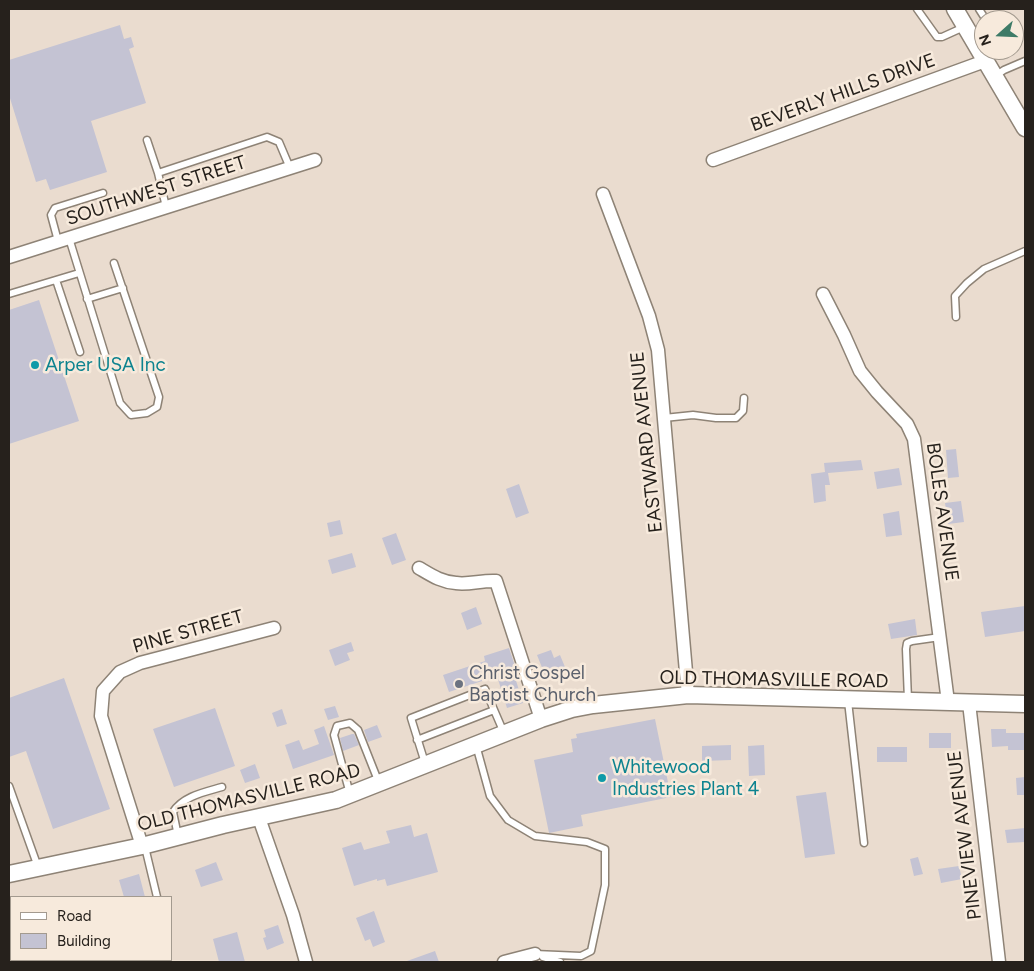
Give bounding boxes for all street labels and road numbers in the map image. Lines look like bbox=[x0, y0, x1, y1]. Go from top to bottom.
street label: BEVERLY HILLS DRIVE bbox=[747, 49, 939, 137]
street label: SOUTHWEST STREET bbox=[63, 151, 249, 231]
street label: EASTWARD AVENUE bbox=[626, 350, 668, 534]
street label: BOLES AVENUE bbox=[921, 441, 963, 583]
street label: PINE STREET bbox=[130, 605, 246, 659]
street label: OLD THOMASVILLE ROAD bbox=[659, 667, 889, 693]
street label: PINEVIEW AVENUE bbox=[943, 749, 987, 921]
street label: OLD THOMASVILLE ROAD bbox=[135, 759, 363, 837]

